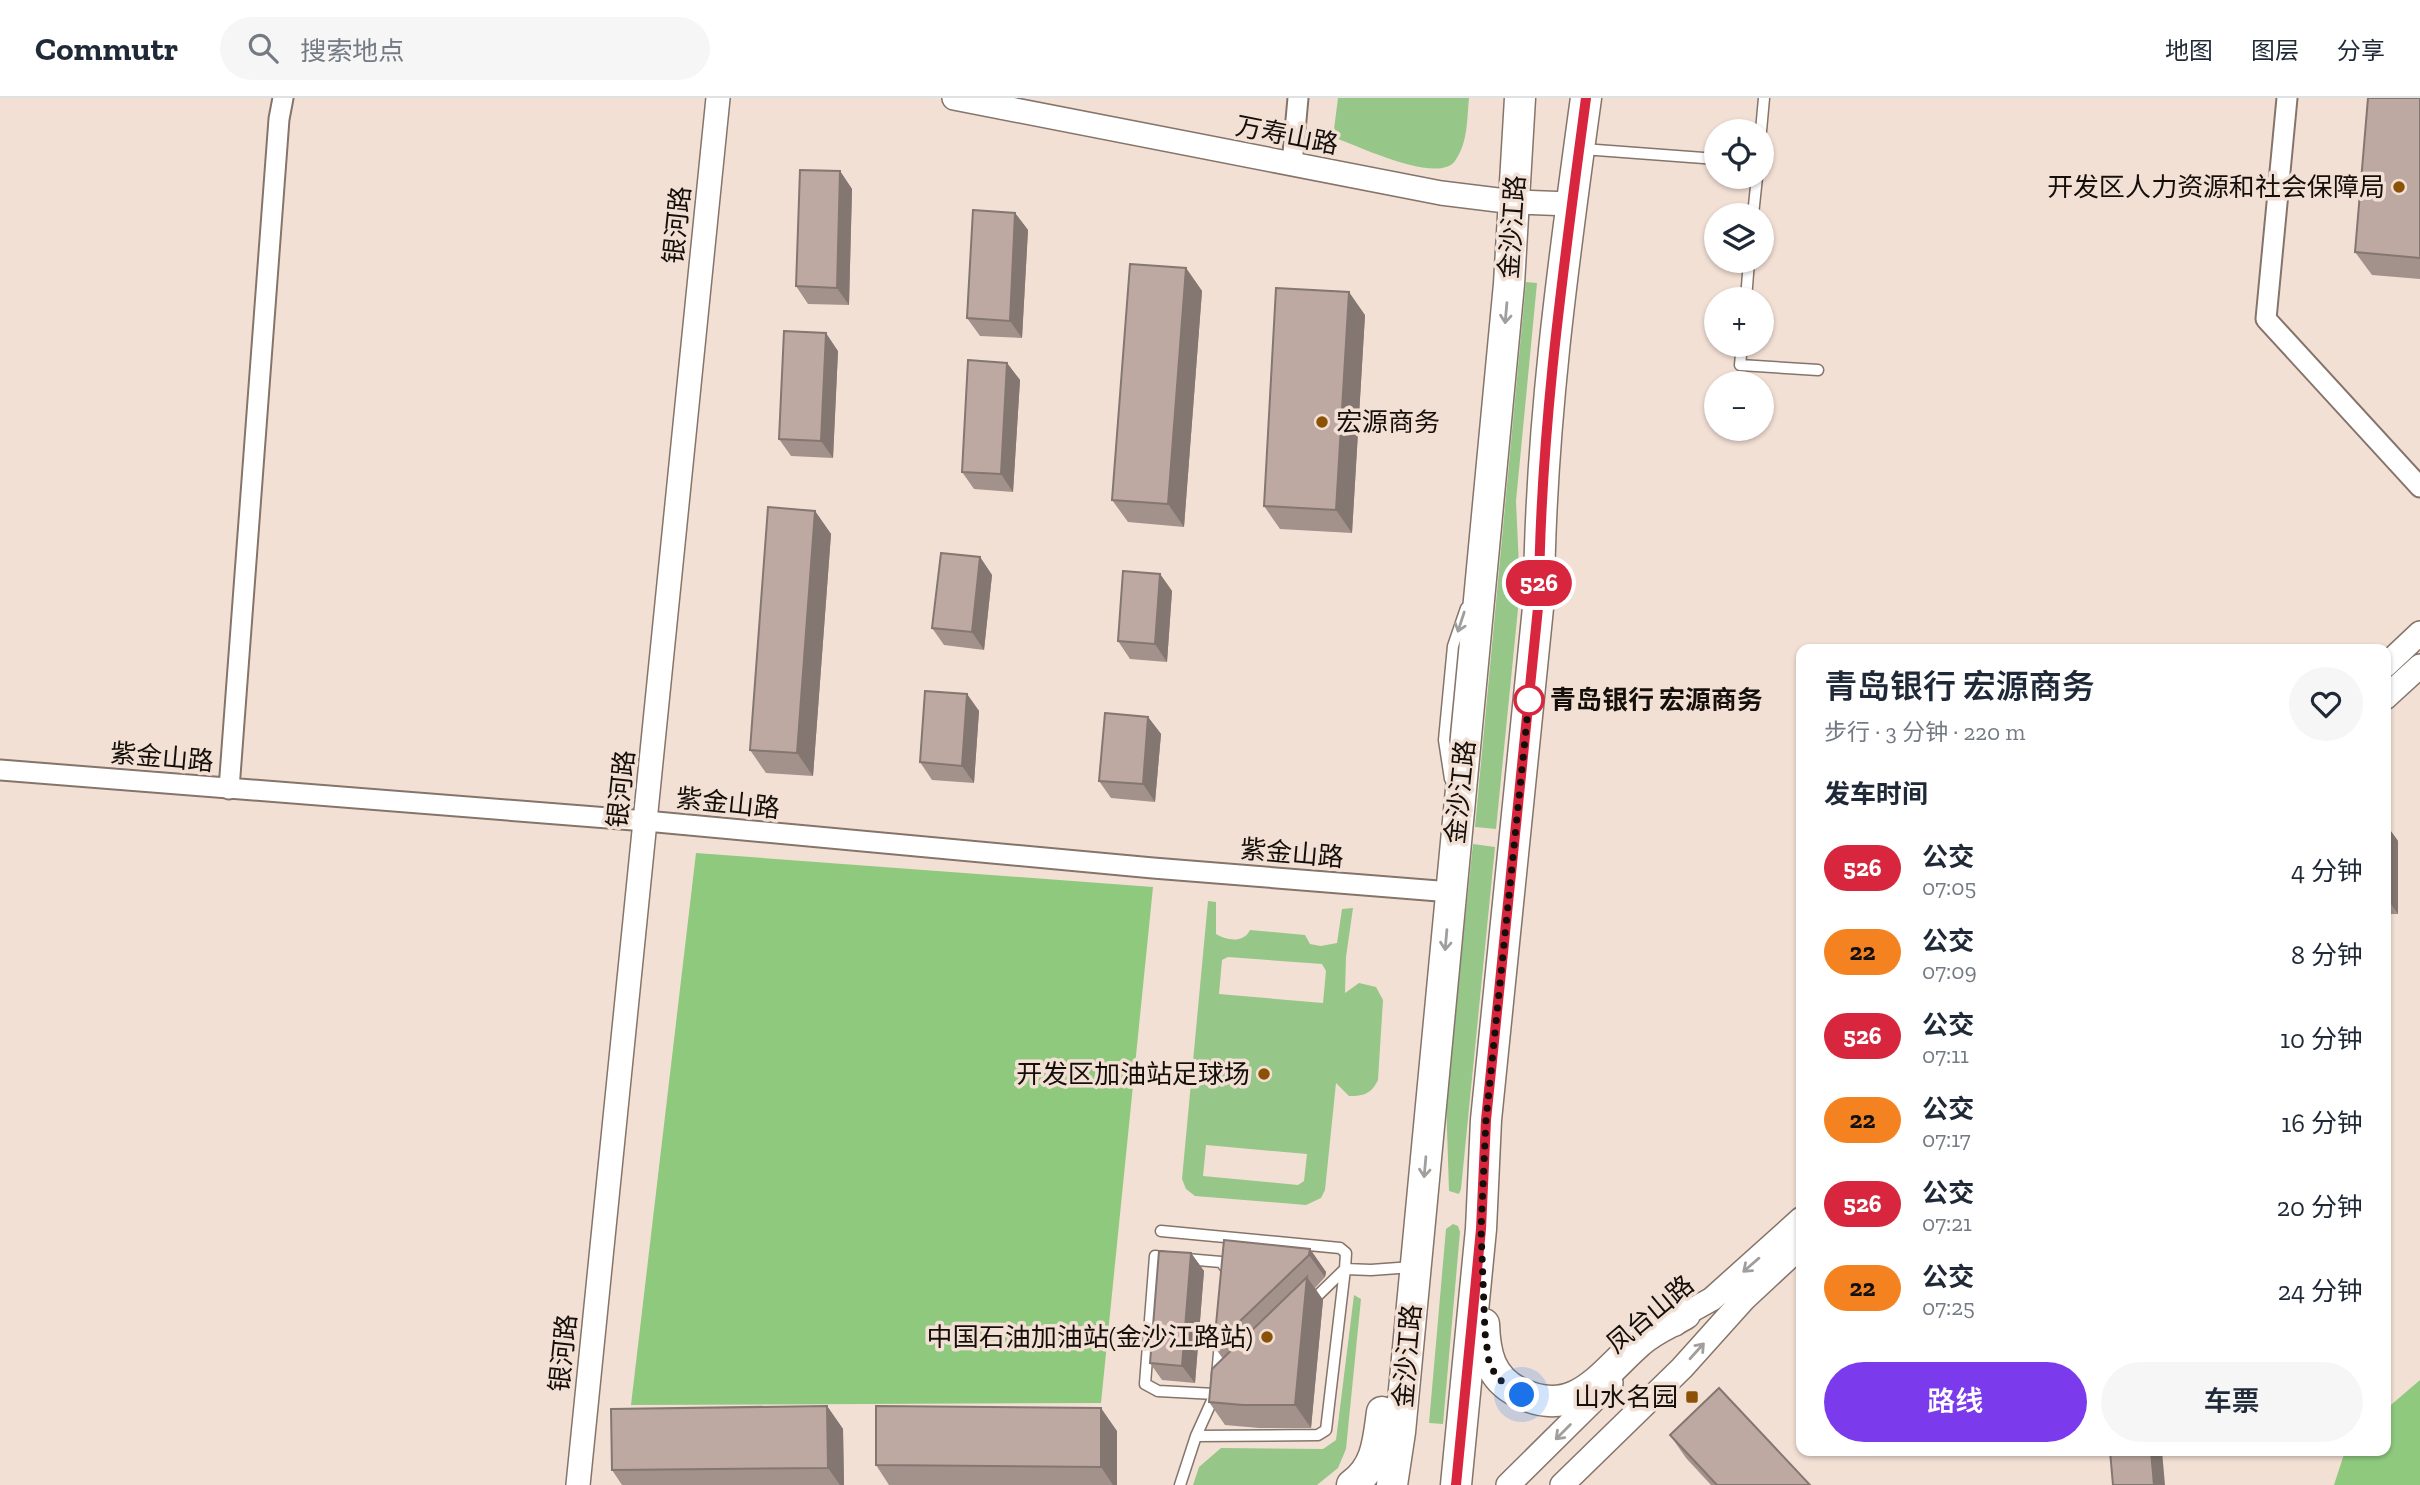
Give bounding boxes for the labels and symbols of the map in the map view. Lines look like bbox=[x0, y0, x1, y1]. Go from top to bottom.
street label: 万寿山路 bbox=[1233, 109, 1341, 161]
place label: 开发区人力资源和社会保障局 bbox=[2047, 171, 2385, 203]
street label: 金沙江路 bbox=[1492, 174, 1532, 280]
marker: 开发区人力资源和社会保障局 bbox=[2391, 179, 2407, 195]
street label: 银河路 bbox=[657, 185, 697, 265]
one-way arrow bbox=[1499, 301, 1512, 324]
place label: 宏源商务 bbox=[1336, 406, 1440, 438]
marker: 宏源商务 bbox=[1314, 414, 1330, 430]
line badge: 526 bbox=[1499, 560, 1579, 606]
one-way arrow bbox=[1454, 611, 1467, 633]
place label: 青岛银行 宏源商务 bbox=[1550, 684, 1763, 716]
marker: 青岛银行 宏源商务 bbox=[1514, 685, 1544, 715]
street label: 紫金山路 bbox=[109, 737, 215, 777]
street label: 金沙江路 bbox=[1439, 739, 1481, 845]
street label: 银河路 bbox=[601, 749, 641, 829]
street label: 紫金山路 bbox=[675, 782, 781, 824]
street label: 紫金山路 bbox=[1239, 833, 1345, 873]
one-way arrow bbox=[1439, 928, 1452, 951]
place label: 开发区加油站足球场 bbox=[1016, 1058, 1250, 1090]
marker: 开发区加油站足球场 bbox=[1256, 1066, 1272, 1082]
one-way arrow bbox=[1419, 1155, 1432, 1177]
one-way arrow bbox=[1742, 1257, 1760, 1273]
street label: 凤台山路 bbox=[1600, 1268, 1700, 1360]
street label: 金沙江路 bbox=[1387, 1303, 1427, 1409]
street label: 银河路 bbox=[543, 1313, 583, 1393]
place label: 中国石油加油站(金沙江路站) bbox=[927, 1321, 1253, 1353]
marker: 中国石油加油站(金沙江路站) bbox=[1259, 1329, 1275, 1345]
one-way arrow bbox=[1689, 1343, 1706, 1360]
your location bbox=[1504, 1377, 1539, 1412]
place label: 山水名园 bbox=[1574, 1381, 1678, 1413]
marker: 山水名园 bbox=[1684, 1389, 1700, 1405]
one-way arrow bbox=[1554, 1423, 1571, 1440]

